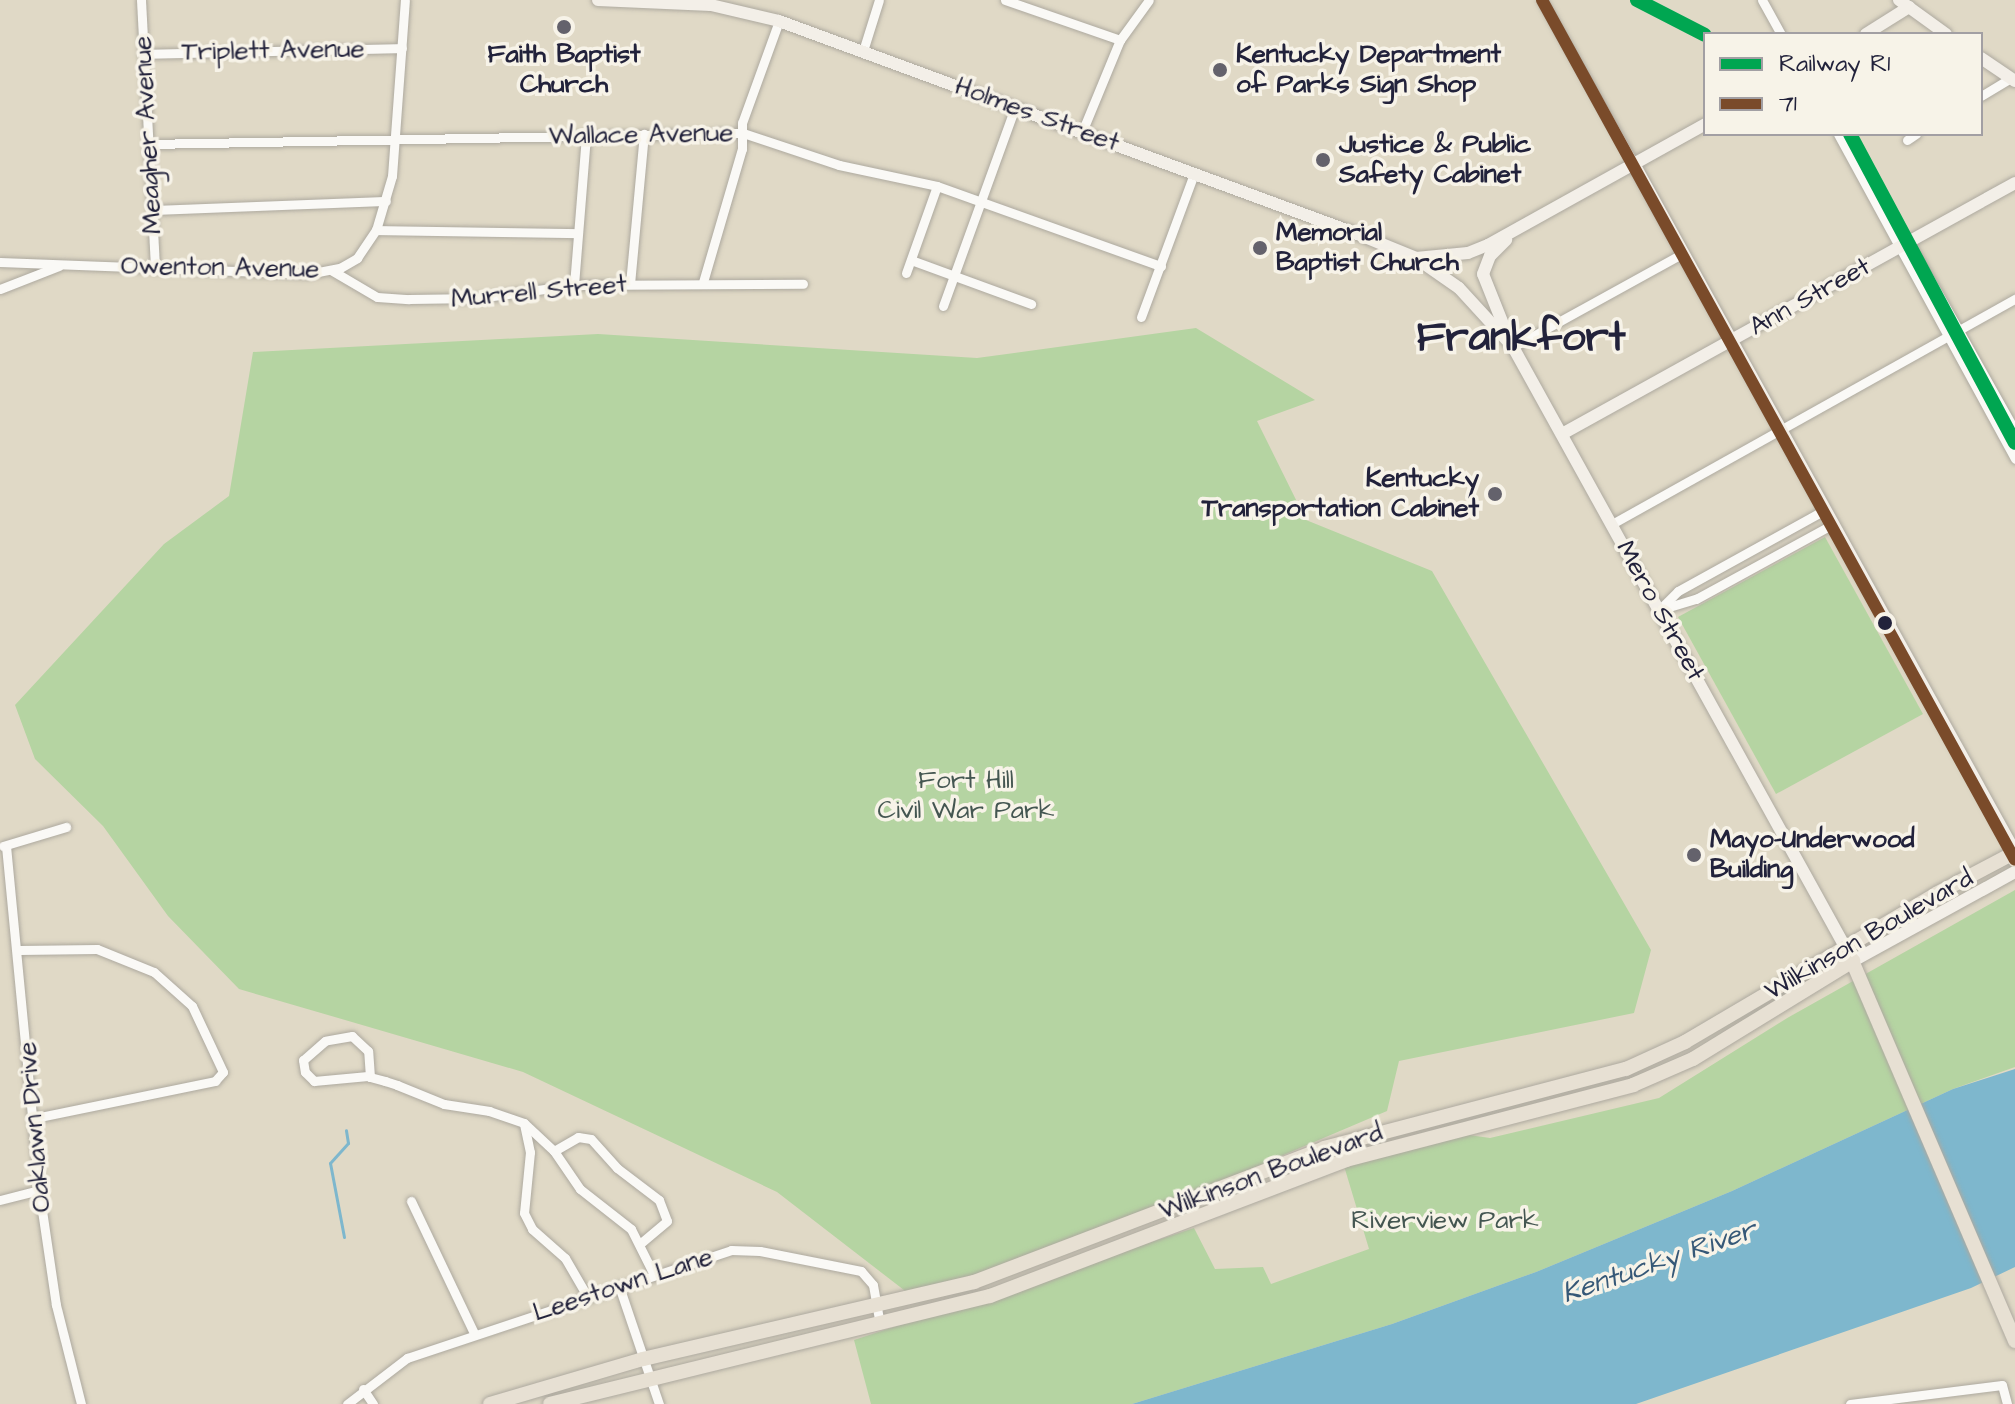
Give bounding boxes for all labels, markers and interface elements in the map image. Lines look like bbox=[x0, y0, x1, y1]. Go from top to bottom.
marker: Faith Baptist Church bbox=[555, 18, 573, 36]
legend bbox=[1703, 32, 1983, 136]
street label: Triplett Avenue bbox=[181, 34, 365, 68]
street label: Meagher Avenue bbox=[127, 35, 169, 235]
place label: Faith Baptist Church bbox=[487, 39, 641, 100]
place label: Kentucky Department of Parks Sign Shop bbox=[1236, 39, 1501, 100]
text: Railway R1 bbox=[1779, 47, 1890, 81]
marker: Kentucky Department of Parks Sign Shop bbox=[1211, 61, 1229, 79]
street label: Holmes Street bbox=[951, 71, 1123, 159]
text: 71 bbox=[1779, 87, 1797, 121]
street label: Wallace Avenue bbox=[548, 118, 734, 152]
place label: Justice & Public Safety Cabinet bbox=[1339, 129, 1531, 190]
marker: Justice & Public Safety Cabinet bbox=[1314, 151, 1332, 169]
place label: Memorial Baptist Church bbox=[1276, 217, 1459, 278]
marker: Memorial Baptist Church bbox=[1251, 239, 1269, 257]
street label: Owenton Avenue bbox=[120, 251, 320, 285]
street label: Ann Street bbox=[1744, 251, 1876, 343]
street label: Murrell Street bbox=[450, 269, 628, 315]
district label: Frankfort bbox=[1416, 313, 1626, 363]
place label: Kentucky Transportation Cabinet bbox=[1202, 463, 1479, 524]
marker: Kentucky Transportation Cabinet bbox=[1486, 485, 1504, 503]
street label: Mero Street bbox=[1609, 536, 1711, 686]
unlabelled marker bbox=[1877, 615, 1893, 631]
park label: Fort Hill Civil War Park bbox=[878, 765, 1054, 826]
place label: Mayo-Underwood Building bbox=[1710, 824, 1915, 886]
marker: Mayo-Underwood Building bbox=[1685, 846, 1703, 864]
street label: Wilkinson Boulevard bbox=[1759, 863, 1979, 1007]
street label: Oaklawn Drive bbox=[12, 1040, 58, 1214]
street label: Wilkinson Boulevard bbox=[1155, 1117, 1387, 1227]
park label: Riverview Park bbox=[1351, 1205, 1539, 1237]
water label: Kentucky River bbox=[1558, 1213, 1760, 1311]
street label: Leestown Lane bbox=[529, 1241, 717, 1329]

